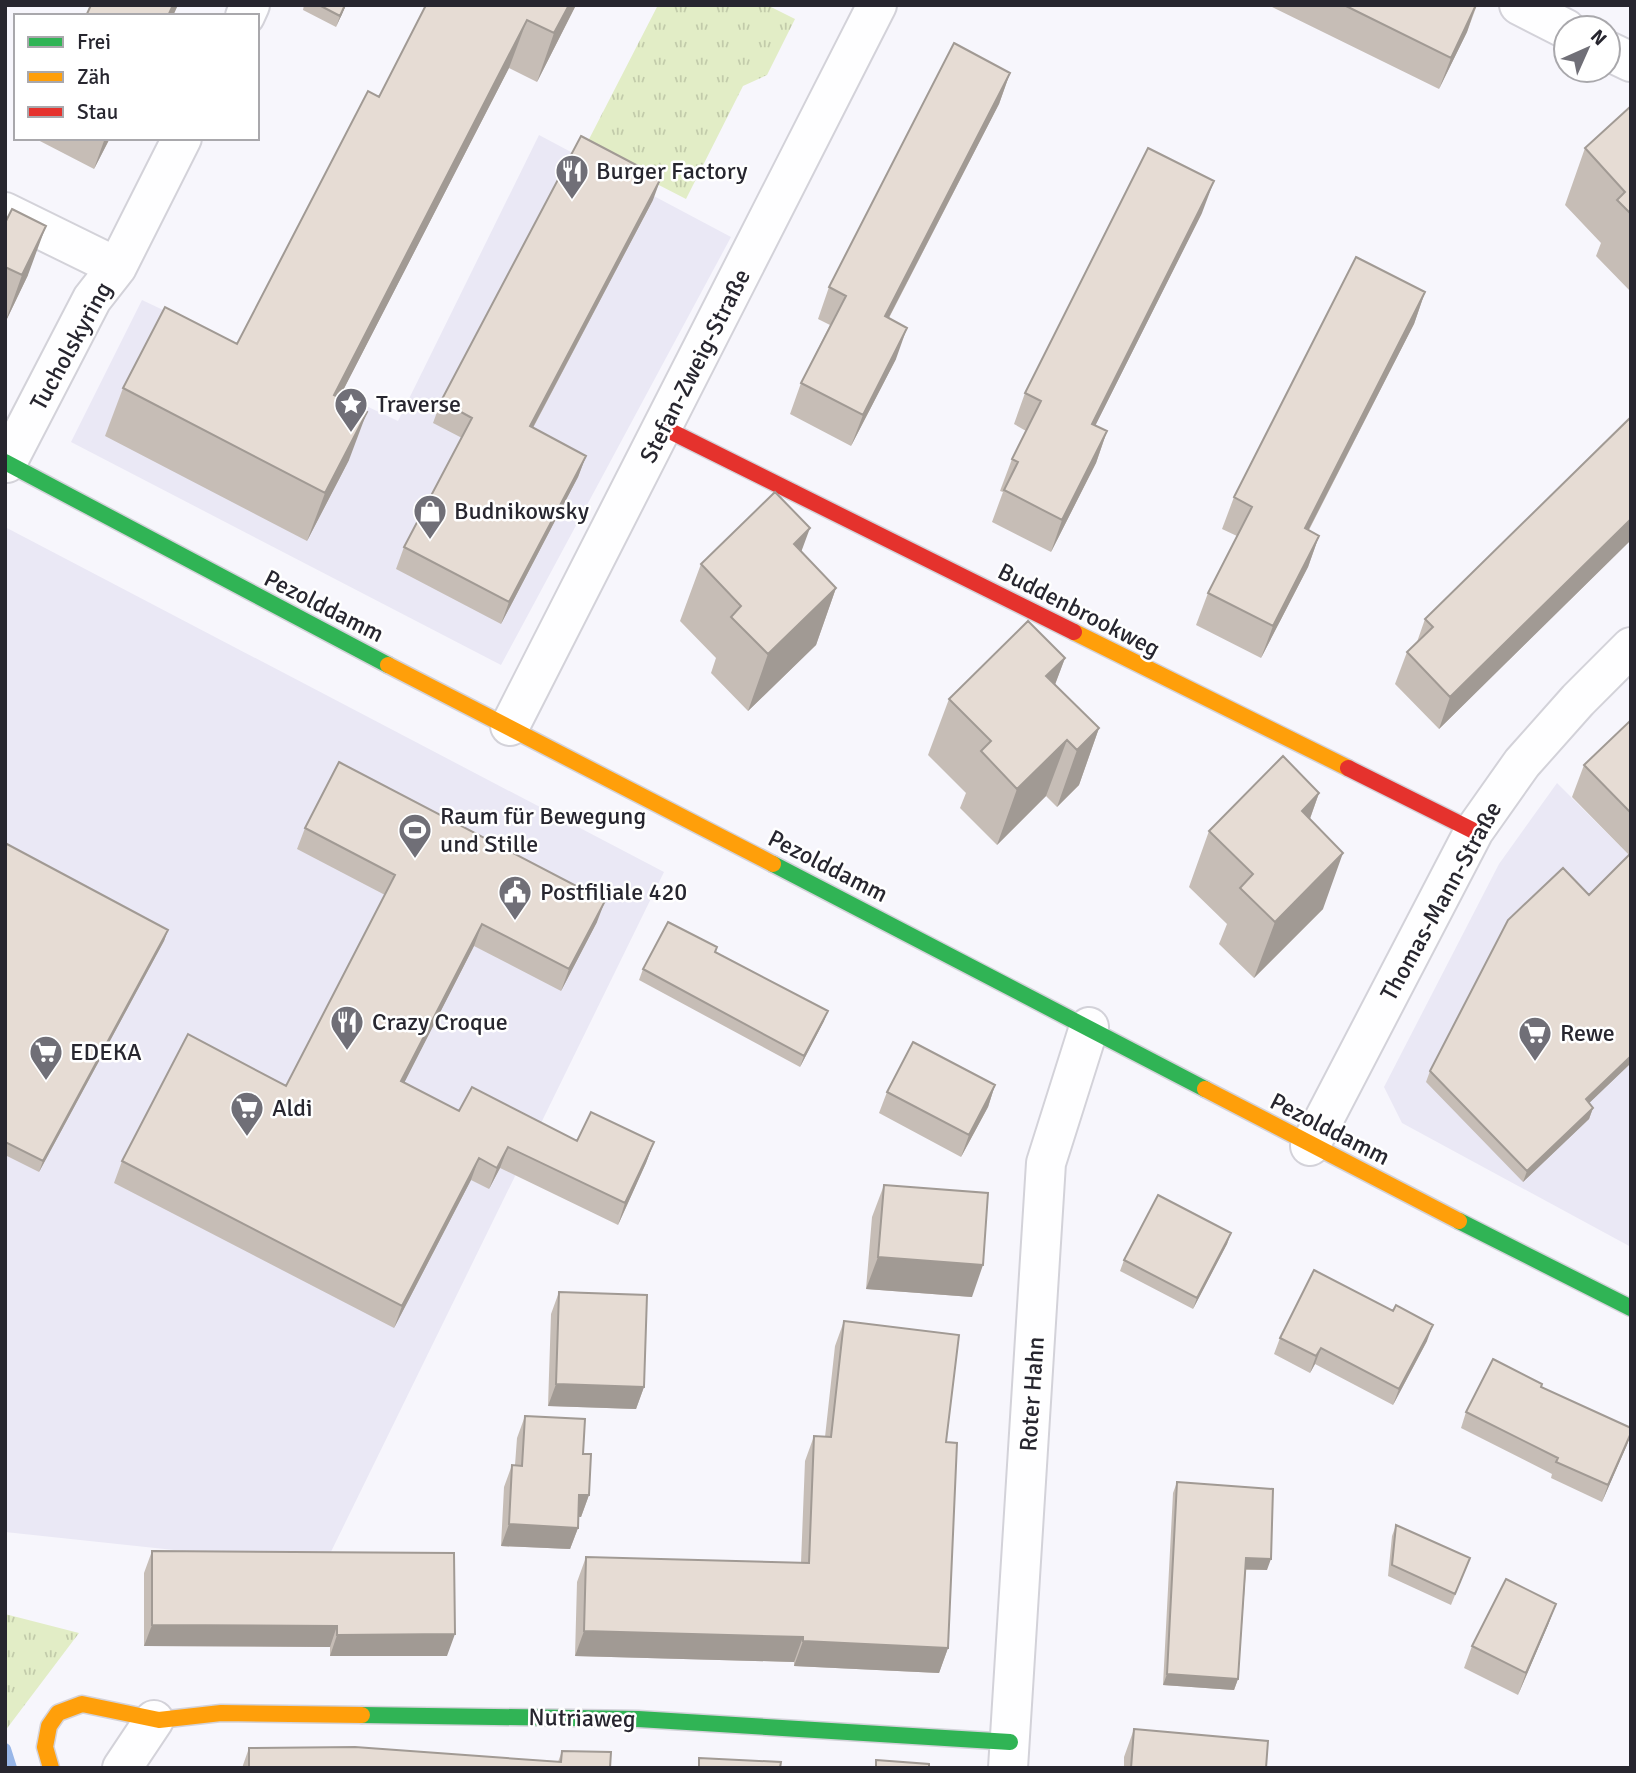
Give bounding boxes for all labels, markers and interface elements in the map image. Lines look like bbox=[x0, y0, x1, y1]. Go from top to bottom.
legend bbox=[14, 14, 259, 140]
north arrow bbox=[1552, 14, 1622, 84]
text: N bbox=[1585, 25, 1611, 51]
text: Frei bbox=[77, 29, 111, 55]
text: Zäh bbox=[77, 64, 111, 90]
text: Stau bbox=[77, 99, 118, 125]
restaurant icon: Burger Factory bbox=[553, 152, 591, 201]
place label: Burger Factory bbox=[596, 156, 747, 186]
street label: Stefan-Zweig-Straße bbox=[633, 264, 757, 468]
street label: Tucholskyring bbox=[23, 277, 119, 415]
place icon: Traverse bbox=[332, 385, 370, 434]
place label: Traverse bbox=[376, 389, 461, 419]
shop icon: Budnikowsky bbox=[411, 492, 449, 541]
place label: Budnikowsky bbox=[454, 496, 589, 526]
street label: Buddenbrookweg bbox=[993, 556, 1165, 664]
street label: Pezolddamm bbox=[259, 563, 389, 649]
street label: Thomas-Mann-Straße bbox=[1374, 796, 1508, 1006]
place label: Raum für Bewegung und Stille bbox=[440, 801, 646, 859]
sports icon: Raum für Bewegung und Stille bbox=[396, 811, 434, 860]
street label: Pezolddamm bbox=[763, 823, 893, 909]
public building icon: Postfiliale 420 bbox=[496, 873, 534, 922]
place label: Postfiliale 420 bbox=[540, 877, 687, 907]
restaurant icon: Crazy Croque bbox=[328, 1003, 366, 1052]
place label: Crazy Croque bbox=[372, 1007, 508, 1037]
supermarket icon: Rewe bbox=[1516, 1014, 1554, 1063]
place label: Rewe bbox=[1560, 1018, 1615, 1048]
supermarket icon: EDEKA bbox=[27, 1033, 65, 1082]
place label: EDEKA bbox=[70, 1037, 142, 1067]
street label: Pezolddamm bbox=[1265, 1086, 1395, 1172]
supermarket icon: Aldi bbox=[228, 1089, 266, 1138]
place label: Aldi bbox=[272, 1093, 312, 1123]
street label: Roter Hahn bbox=[1013, 1336, 1051, 1452]
street label: Nutriaweg bbox=[528, 1702, 636, 1734]

